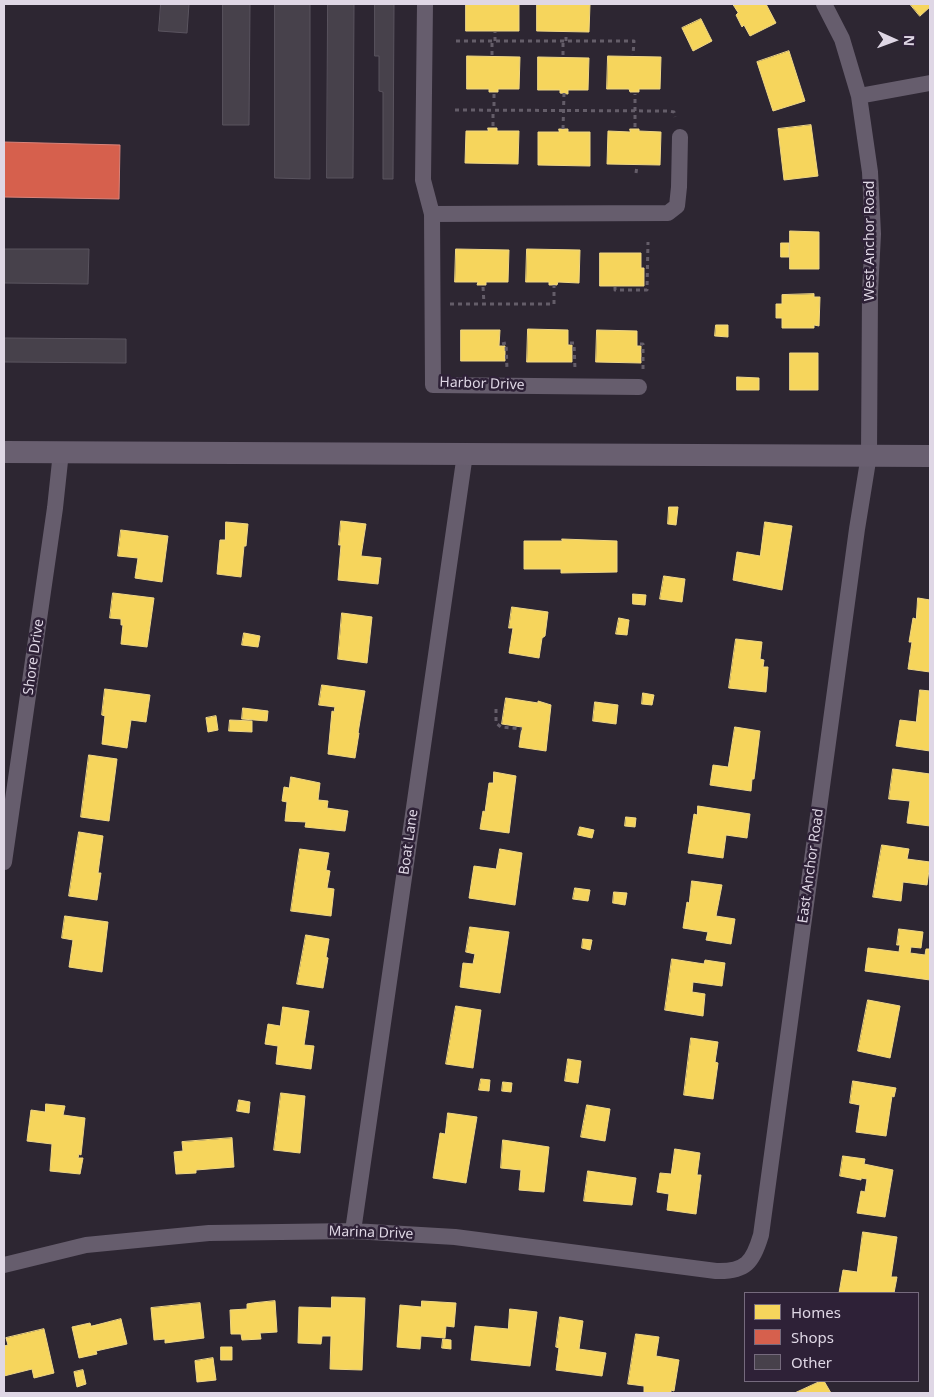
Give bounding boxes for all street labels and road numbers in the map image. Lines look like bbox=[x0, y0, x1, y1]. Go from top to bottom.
street label: West Anchor Road bbox=[862, 181, 878, 301]
street label: Harbor Drive bbox=[439, 374, 525, 394]
street label: Shore Drive bbox=[20, 618, 48, 696]
street label: Boat Lane bbox=[396, 808, 422, 876]
street label: East Anchor Road bbox=[795, 808, 827, 924]
street label: Marina Drive bbox=[328, 1223, 414, 1243]

